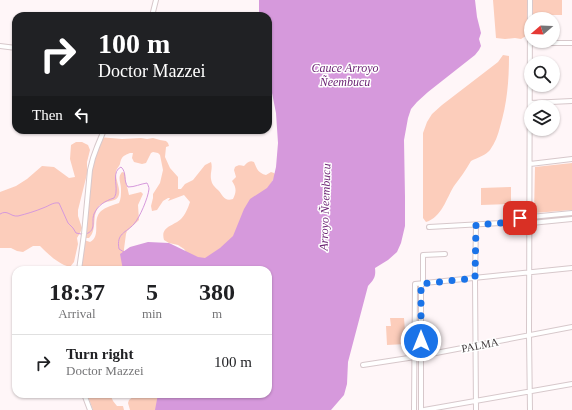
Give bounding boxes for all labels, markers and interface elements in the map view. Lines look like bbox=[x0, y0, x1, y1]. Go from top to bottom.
north arrow bbox=[524, 12, 560, 48]
map controls bbox=[524, 12, 560, 136]
icon: right bbox=[32, 28, 84, 80]
text: 100 m bbox=[98, 28, 170, 59]
button: search bbox=[524, 56, 560, 92]
text: Doctor Mazzei bbox=[98, 61, 205, 81]
water label: Cauce Arroyo Ñeembucu bbox=[312, 61, 379, 89]
button: layers bbox=[524, 100, 560, 136]
icon: left bbox=[71, 104, 93, 126]
text: Then bbox=[32, 107, 63, 123]
water label: Arroyo Ñeembucu bbox=[316, 163, 334, 252]
pin bbox=[503, 201, 537, 235]
icon: arrive bbox=[509, 207, 531, 229]
text: 18:37 bbox=[49, 279, 105, 305]
text: 5 bbox=[146, 279, 158, 305]
text: 380 bbox=[199, 279, 235, 305]
text: Arrival bbox=[58, 306, 96, 321]
text: min bbox=[142, 306, 162, 321]
text: m bbox=[212, 306, 222, 321]
position arrow bbox=[400, 320, 442, 362]
street label: PALMA bbox=[460, 336, 500, 354]
text: Turn right bbox=[66, 346, 133, 362]
icon: right bbox=[32, 352, 54, 374]
text: 100 m bbox=[214, 354, 252, 370]
text: Doctor Mazzei bbox=[66, 363, 144, 378]

